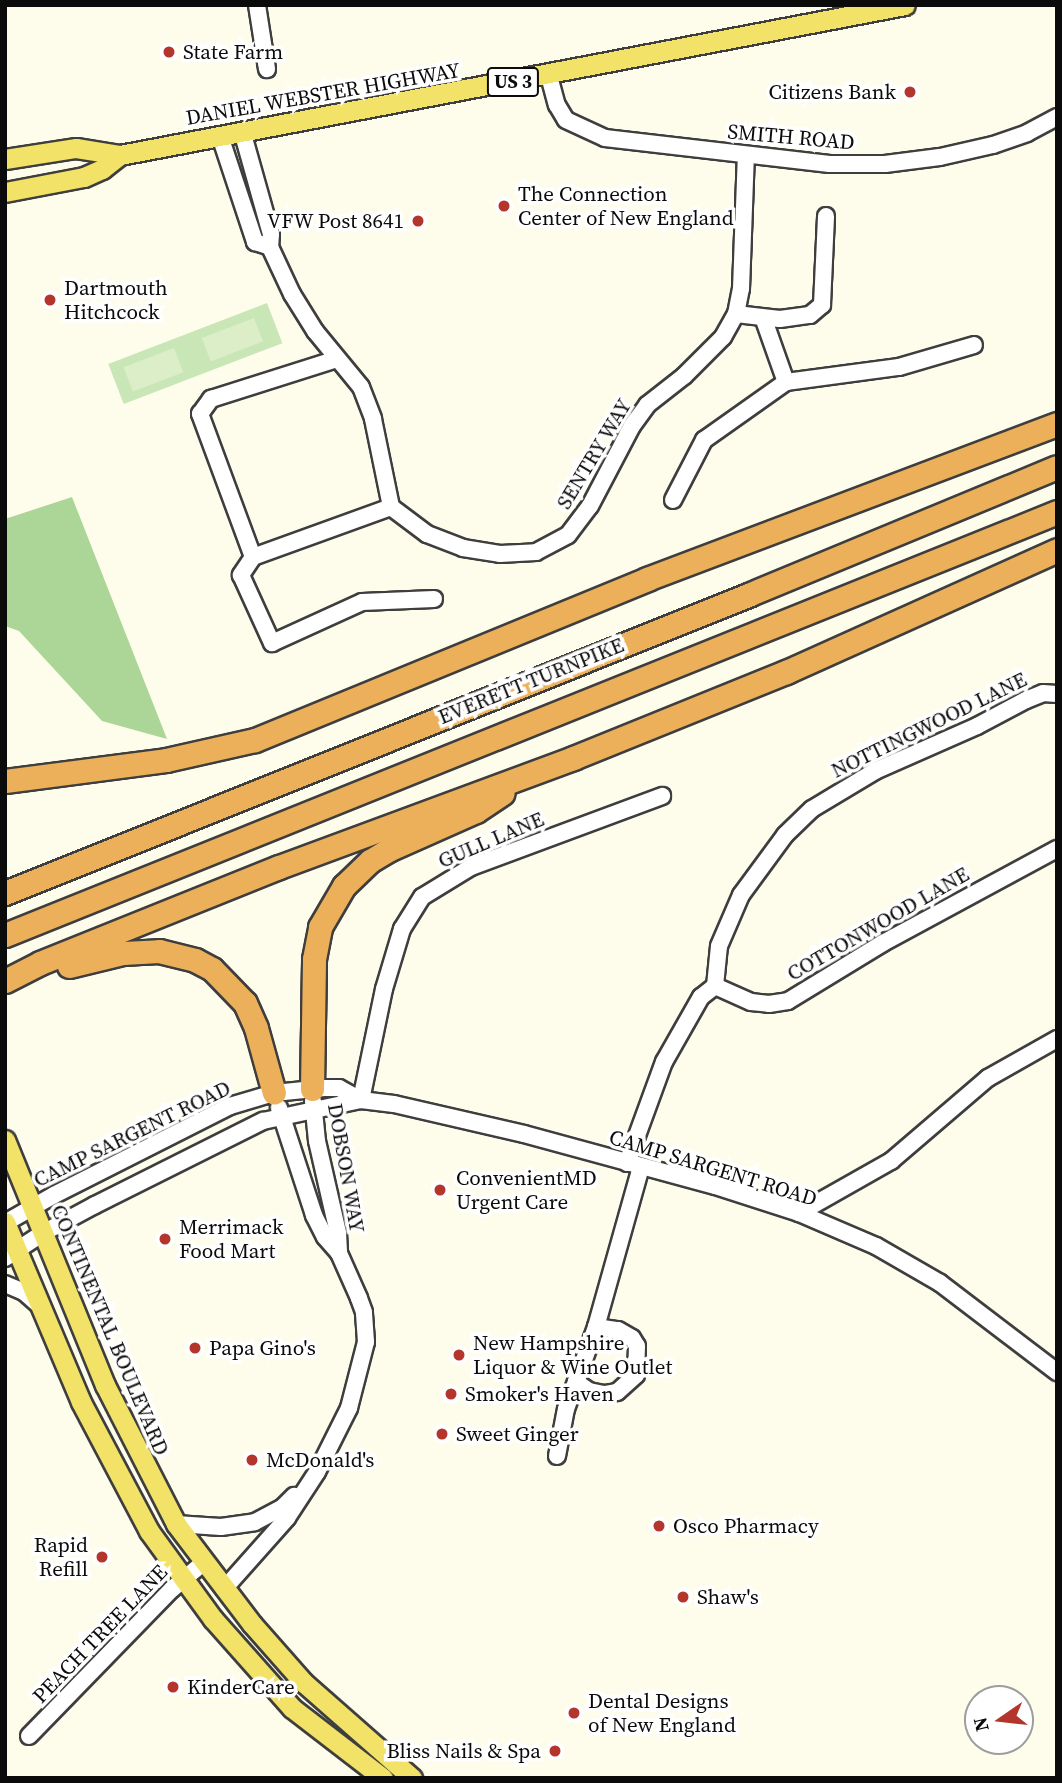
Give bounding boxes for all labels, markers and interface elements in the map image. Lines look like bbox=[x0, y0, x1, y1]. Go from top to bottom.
place label: State Farm bbox=[183, 39, 283, 65]
marker: State Farm bbox=[161, 44, 177, 60]
street label: DANIEL WEBSTER HIGHWAY bbox=[184, 57, 462, 131]
road number: US 3 bbox=[487, 66, 539, 97]
place label: Citizens Bank bbox=[768, 79, 896, 105]
marker: Citizens Bank bbox=[902, 84, 918, 100]
street label: SMITH ROAD bbox=[726, 119, 856, 155]
place label: The Connection Center of New England bbox=[518, 181, 734, 231]
marker: The Connection Center of New England bbox=[496, 198, 512, 214]
place label: VFW Post 8641 bbox=[266, 208, 404, 234]
marker: VFW Post 8641 bbox=[410, 213, 426, 229]
place label: Dartmouth Hitchcock bbox=[64, 275, 168, 325]
marker: Dartmouth Hitchcock bbox=[42, 292, 58, 308]
street label: SENTRY WAY bbox=[551, 394, 637, 514]
street label: EVERETT TURNPIKE bbox=[434, 632, 628, 730]
street label: NOTTINGWOOD LANE bbox=[827, 667, 1031, 783]
street label: GULL LANE bbox=[434, 806, 548, 874]
street label: COTTONWOOD LANE bbox=[783, 862, 973, 986]
street label: CAMP SARGENT ROAD bbox=[29, 1075, 235, 1193]
street label: DOBSON WAY bbox=[322, 1101, 370, 1235]
street label: CAMP SARGENT ROAD bbox=[606, 1124, 820, 1212]
place label: ConvenientMD Urgent Care bbox=[456, 1165, 597, 1215]
marker: ConvenientMD Urgent Care bbox=[430, 1180, 450, 1200]
street label: CONTINENTAL BOULEVARD bbox=[46, 1201, 174, 1459]
place label: Merrimack Food Mart bbox=[179, 1214, 283, 1264]
marker: Merrimack Food Mart bbox=[157, 1231, 173, 1247]
place label: New Hampshire Liquor & Wine Outlet bbox=[473, 1330, 673, 1380]
place label: Papa Gino's bbox=[209, 1335, 316, 1361]
marker: Papa Gino's bbox=[187, 1340, 203, 1356]
marker: New Hampshire Liquor & Wine Outlet bbox=[451, 1347, 467, 1363]
place label: Smoker's Haven bbox=[465, 1381, 614, 1407]
marker: Smoker's Haven bbox=[443, 1386, 459, 1402]
place label: Sweet Ginger bbox=[456, 1421, 579, 1447]
marker: Sweet Ginger bbox=[434, 1426, 450, 1442]
place label: McDonald's bbox=[266, 1447, 374, 1473]
marker: McDonald's bbox=[244, 1452, 260, 1468]
place label: Osco Pharmacy bbox=[673, 1513, 819, 1539]
marker: Osco Pharmacy bbox=[651, 1518, 667, 1534]
place label: Rapid Refill bbox=[34, 1532, 88, 1582]
marker: Rapid Refill bbox=[94, 1549, 110, 1565]
street label: PEACH TREE LANE bbox=[27, 1559, 173, 1709]
place label: Shaw's bbox=[697, 1584, 759, 1610]
marker: Shaw's bbox=[675, 1589, 691, 1605]
place label: KinderCare bbox=[187, 1674, 295, 1700]
marker: KinderCare bbox=[165, 1679, 181, 1695]
north arrow bbox=[964, 1685, 1034, 1755]
place label: Dental Designs of New England bbox=[588, 1688, 736, 1738]
marker: Dental Designs of New England bbox=[566, 1705, 582, 1721]
text: N bbox=[966, 1715, 995, 1734]
place label: Bliss Nails & Spa bbox=[386, 1738, 541, 1764]
marker: Bliss Nails & Spa bbox=[547, 1743, 563, 1759]

